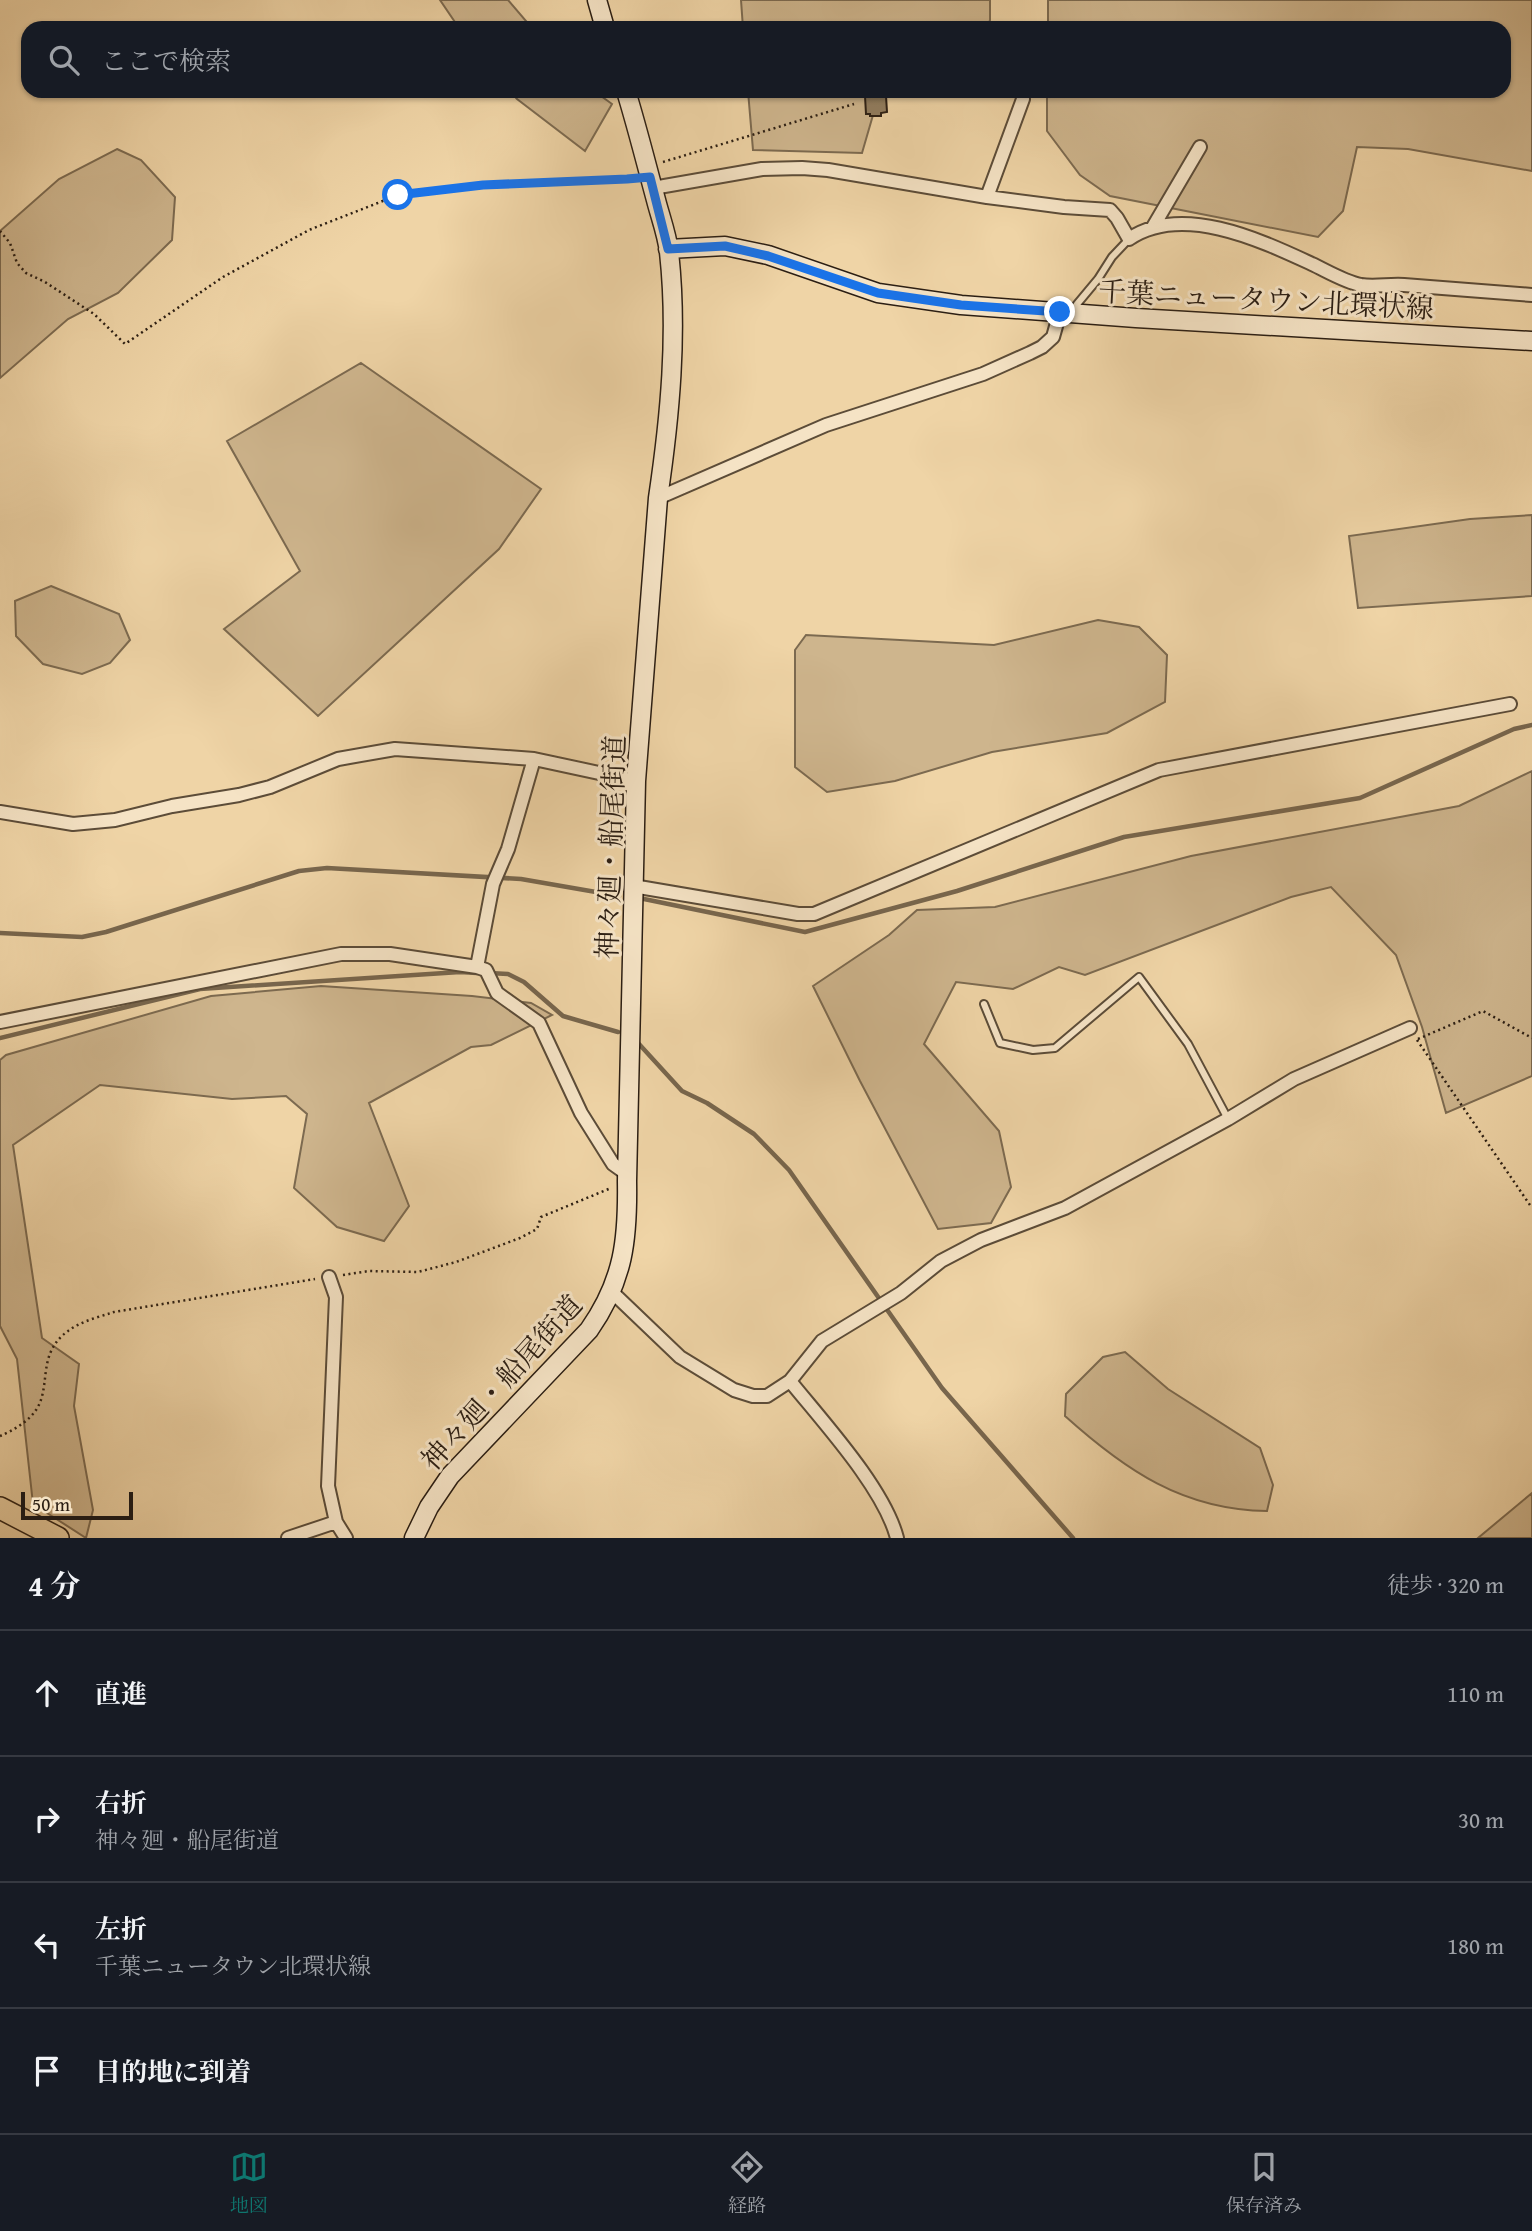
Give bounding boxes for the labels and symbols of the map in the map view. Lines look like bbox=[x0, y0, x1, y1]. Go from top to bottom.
route start bbox=[382, 179, 413, 210]
street label: 千葉ニュータウン北環状線 bbox=[1097, 270, 1435, 328]
route end bbox=[1044, 296, 1075, 327]
street label: 神々廻・船尾街道 bbox=[586, 734, 634, 960]
street label: 神々廻・船尾街道 bbox=[411, 1285, 591, 1479]
scale bar bbox=[21, 1489, 133, 1521]

